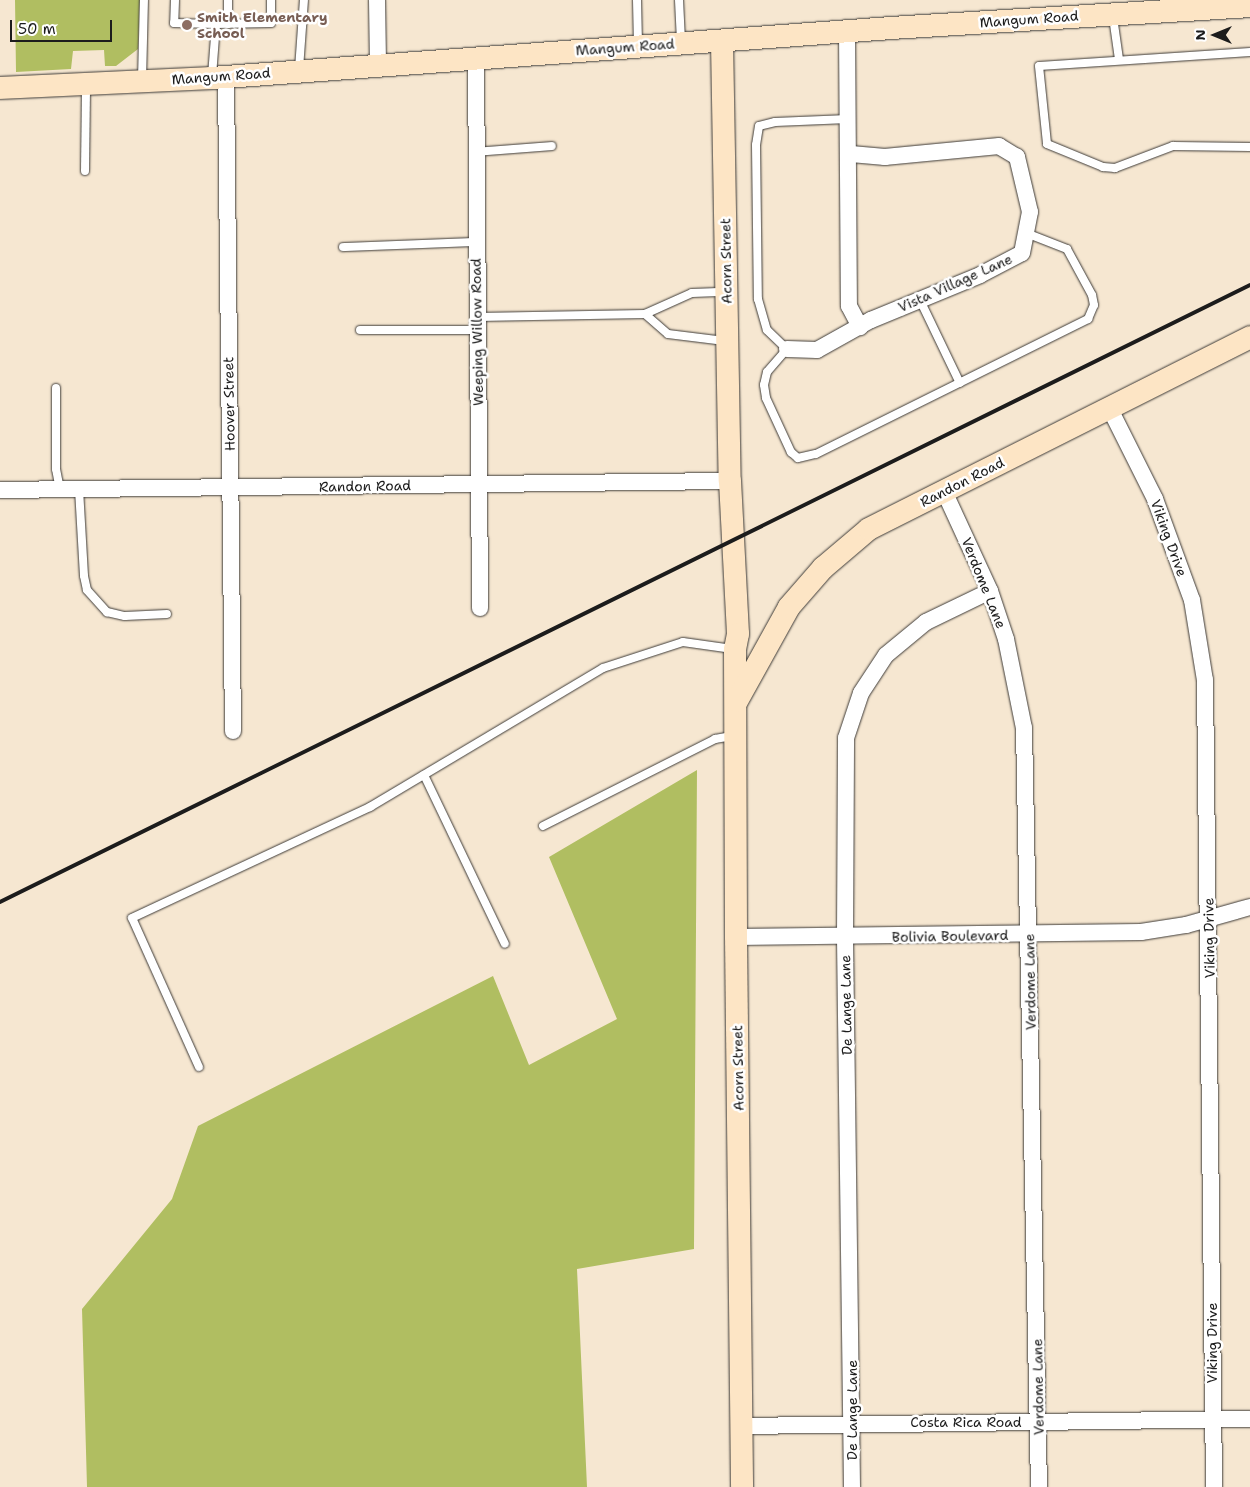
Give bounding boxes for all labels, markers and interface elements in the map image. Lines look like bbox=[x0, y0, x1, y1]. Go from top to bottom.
street label: Mangum Road bbox=[979, 7, 1079, 31]
place label: Smith Elementary School bbox=[197, 9, 327, 41]
scale bar bbox=[12, 10, 115, 42]
north arrow bbox=[1190, 10, 1240, 60]
text: 50 m bbox=[18, 19, 56, 39]
marker: Smith Elementary School bbox=[181, 19, 193, 31]
text: N bbox=[1191, 29, 1209, 41]
street label: Mangum Road bbox=[575, 35, 675, 59]
street label: Mangum Road bbox=[171, 64, 271, 88]
street label: Acorn Street bbox=[717, 218, 735, 304]
street label: Vista Village Lane bbox=[895, 250, 1015, 316]
street label: Weeping Willow Road bbox=[467, 258, 487, 406]
street label: Hoover Street bbox=[220, 357, 238, 451]
street label: Randon Road bbox=[917, 454, 1007, 510]
street label: Randon Road bbox=[319, 477, 411, 495]
street label: Viking Drive bbox=[1147, 497, 1191, 579]
street label: Verdome Lane bbox=[958, 535, 1010, 631]
street label: Viking Drive bbox=[1200, 897, 1218, 979]
street label: Bolivia Boulevard bbox=[892, 927, 1008, 945]
street label: Verdome Lane bbox=[1021, 934, 1039, 1030]
street label: De Lange Lane bbox=[837, 955, 855, 1055]
street label: Acorn Street bbox=[729, 1025, 747, 1111]
street label: Viking Drive bbox=[1204, 1303, 1220, 1383]
street label: Verdome Lane bbox=[1029, 1339, 1047, 1435]
street label: De Lange Lane bbox=[844, 1360, 860, 1460]
street label: Costa Rica Road bbox=[910, 1414, 1022, 1430]

